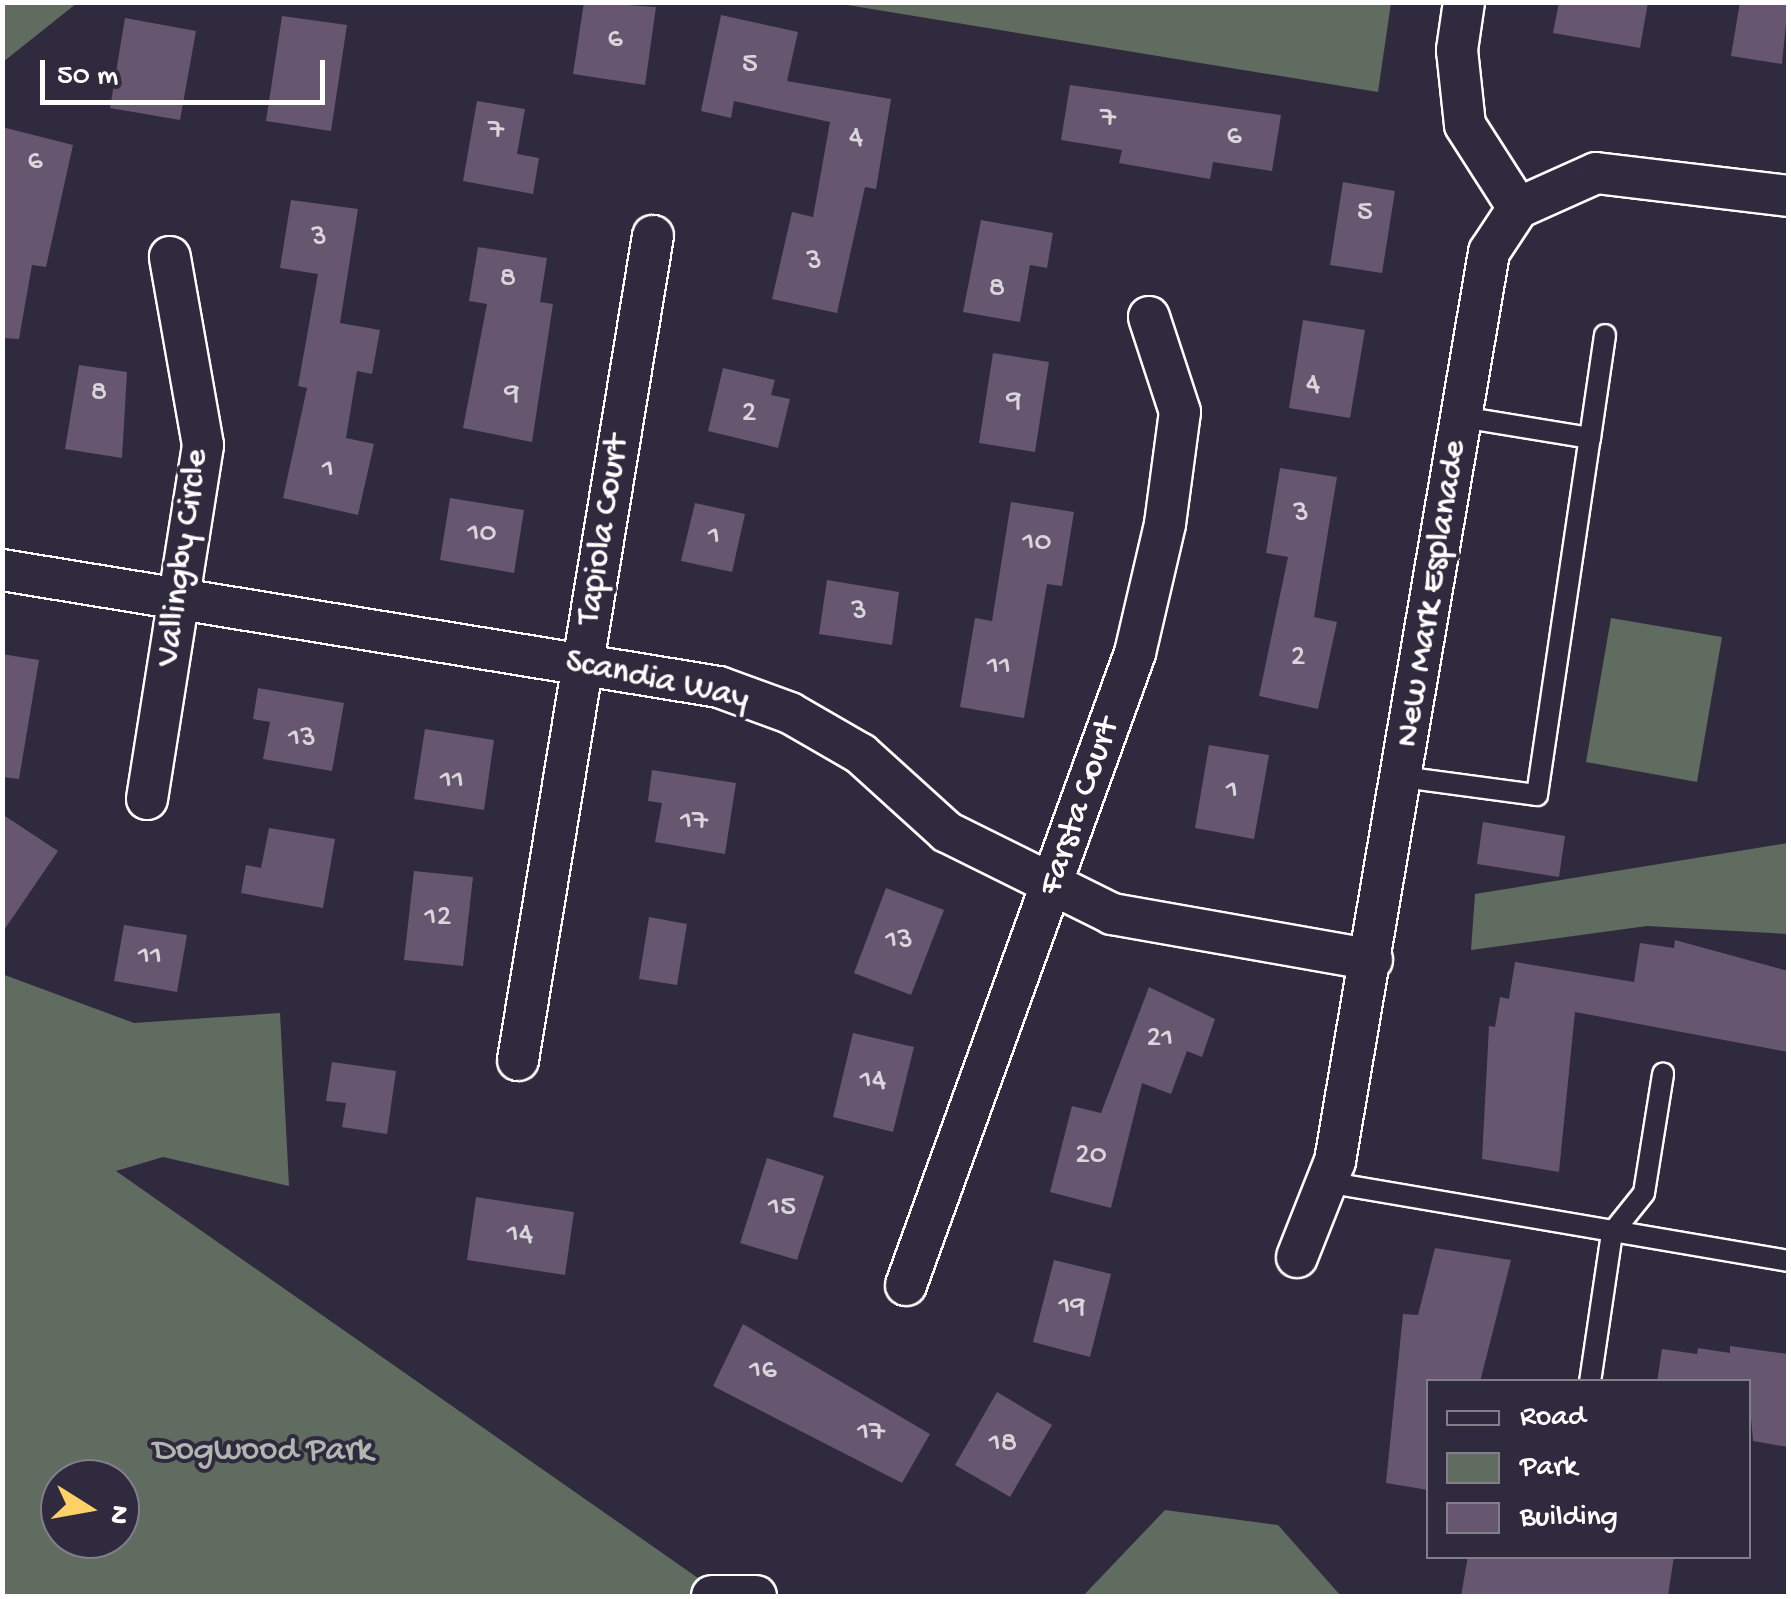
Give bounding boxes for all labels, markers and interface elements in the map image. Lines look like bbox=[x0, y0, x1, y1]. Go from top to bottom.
house number: 6 bbox=[607, 23, 623, 59]
scale bar bbox=[45, 40, 330, 102]
house number: 5 bbox=[742, 48, 758, 84]
text: 50 m bbox=[57, 60, 118, 95]
house number: 7 bbox=[1100, 102, 1116, 138]
house number: 7 bbox=[488, 114, 504, 150]
house number: 6 bbox=[1226, 120, 1242, 156]
house number: 4 bbox=[849, 121, 863, 157]
house number: 6 bbox=[27, 145, 43, 181]
house number: 5 bbox=[1357, 196, 1373, 232]
house number: 3 bbox=[311, 221, 327, 257]
house number: 3 bbox=[806, 245, 822, 281]
house number: 8 bbox=[500, 262, 516, 298]
house number: 8 bbox=[989, 272, 1005, 308]
house number: 4 bbox=[1306, 368, 1320, 404]
house number: 8 bbox=[91, 376, 107, 412]
house number: 9 bbox=[504, 377, 520, 413]
house number: 9 bbox=[1006, 384, 1022, 420]
house number: 2 bbox=[742, 397, 756, 433]
street label: Tapiola Court bbox=[569, 432, 641, 628]
street label: New Mark Esplanade bbox=[1388, 438, 1478, 750]
street label: Vallingby Circle bbox=[148, 447, 220, 669]
house number: 1 bbox=[322, 453, 334, 489]
house number: 3 bbox=[1293, 497, 1309, 533]
house number: 10 bbox=[467, 517, 497, 553]
house number: 1 bbox=[708, 520, 720, 556]
house number: 10 bbox=[1022, 526, 1052, 562]
house number: 3 bbox=[851, 595, 867, 631]
street label: Scandia Way bbox=[561, 641, 753, 721]
house number: 2 bbox=[1291, 641, 1305, 677]
house number: 11 bbox=[987, 650, 1011, 686]
street label: Farsta Court bbox=[1031, 713, 1131, 901]
house number: 13 bbox=[288, 722, 316, 758]
house number: 11 bbox=[440, 764, 464, 800]
house number: 1 bbox=[1226, 774, 1238, 810]
house number: 17 bbox=[680, 805, 708, 841]
house number: 12 bbox=[425, 901, 451, 937]
house number: 13 bbox=[885, 924, 913, 960]
house number: 11 bbox=[138, 940, 162, 976]
house number: 21 bbox=[1147, 1022, 1173, 1058]
house number: 14 bbox=[860, 1064, 886, 1100]
house number: 20 bbox=[1075, 1139, 1107, 1175]
house number: 15 bbox=[768, 1191, 796, 1227]
house number: 14 bbox=[507, 1218, 533, 1254]
house number: 19 bbox=[1058, 1290, 1086, 1326]
house number: 16 bbox=[749, 1354, 777, 1390]
legend bbox=[1426, 1379, 1751, 1559]
text: Road bbox=[1520, 1401, 1586, 1436]
house number: 17 bbox=[857, 1416, 885, 1452]
house number: 18 bbox=[989, 1427, 1017, 1463]
park label: Dogwood Park bbox=[153, 1431, 373, 1473]
text: Park bbox=[1520, 1451, 1577, 1486]
north arrow bbox=[40, 1459, 140, 1559]
text: Building bbox=[1520, 1501, 1618, 1536]
text: N bbox=[100, 1502, 136, 1527]

